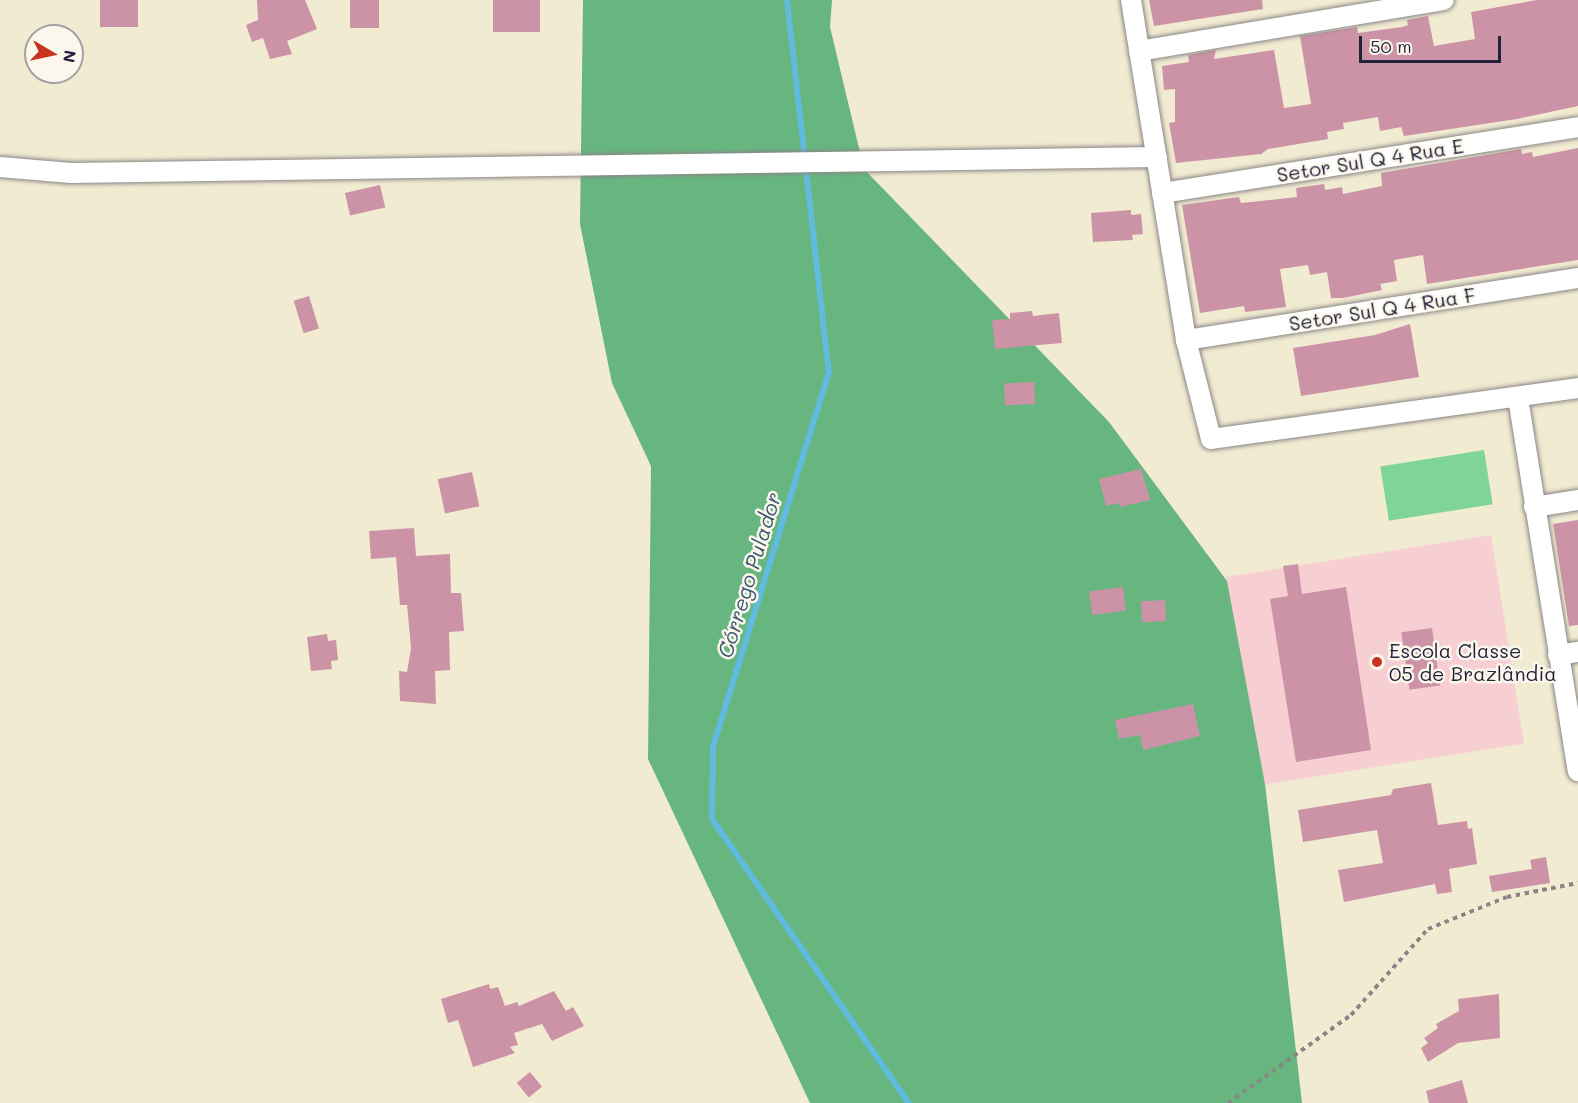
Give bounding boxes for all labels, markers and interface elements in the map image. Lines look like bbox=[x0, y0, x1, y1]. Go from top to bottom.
north arrow bbox=[24, 24, 84, 84]
scale bar bbox=[1362, 24, 1504, 62]
text: 50 m bbox=[1370, 34, 1412, 58]
text: N bbox=[59, 49, 82, 64]
street label: Setor Sul Q 4 Rua E bbox=[1275, 133, 1465, 187]
street label: Setor Sul Q 4 Rua F bbox=[1287, 282, 1477, 336]
water label: Córrego Pulador bbox=[712, 489, 786, 661]
place label: Escola Classe 05 de Brazlândia bbox=[1389, 638, 1557, 685]
marker: Escola Classe 05 de Brazlândia bbox=[1370, 655, 1384, 669]

